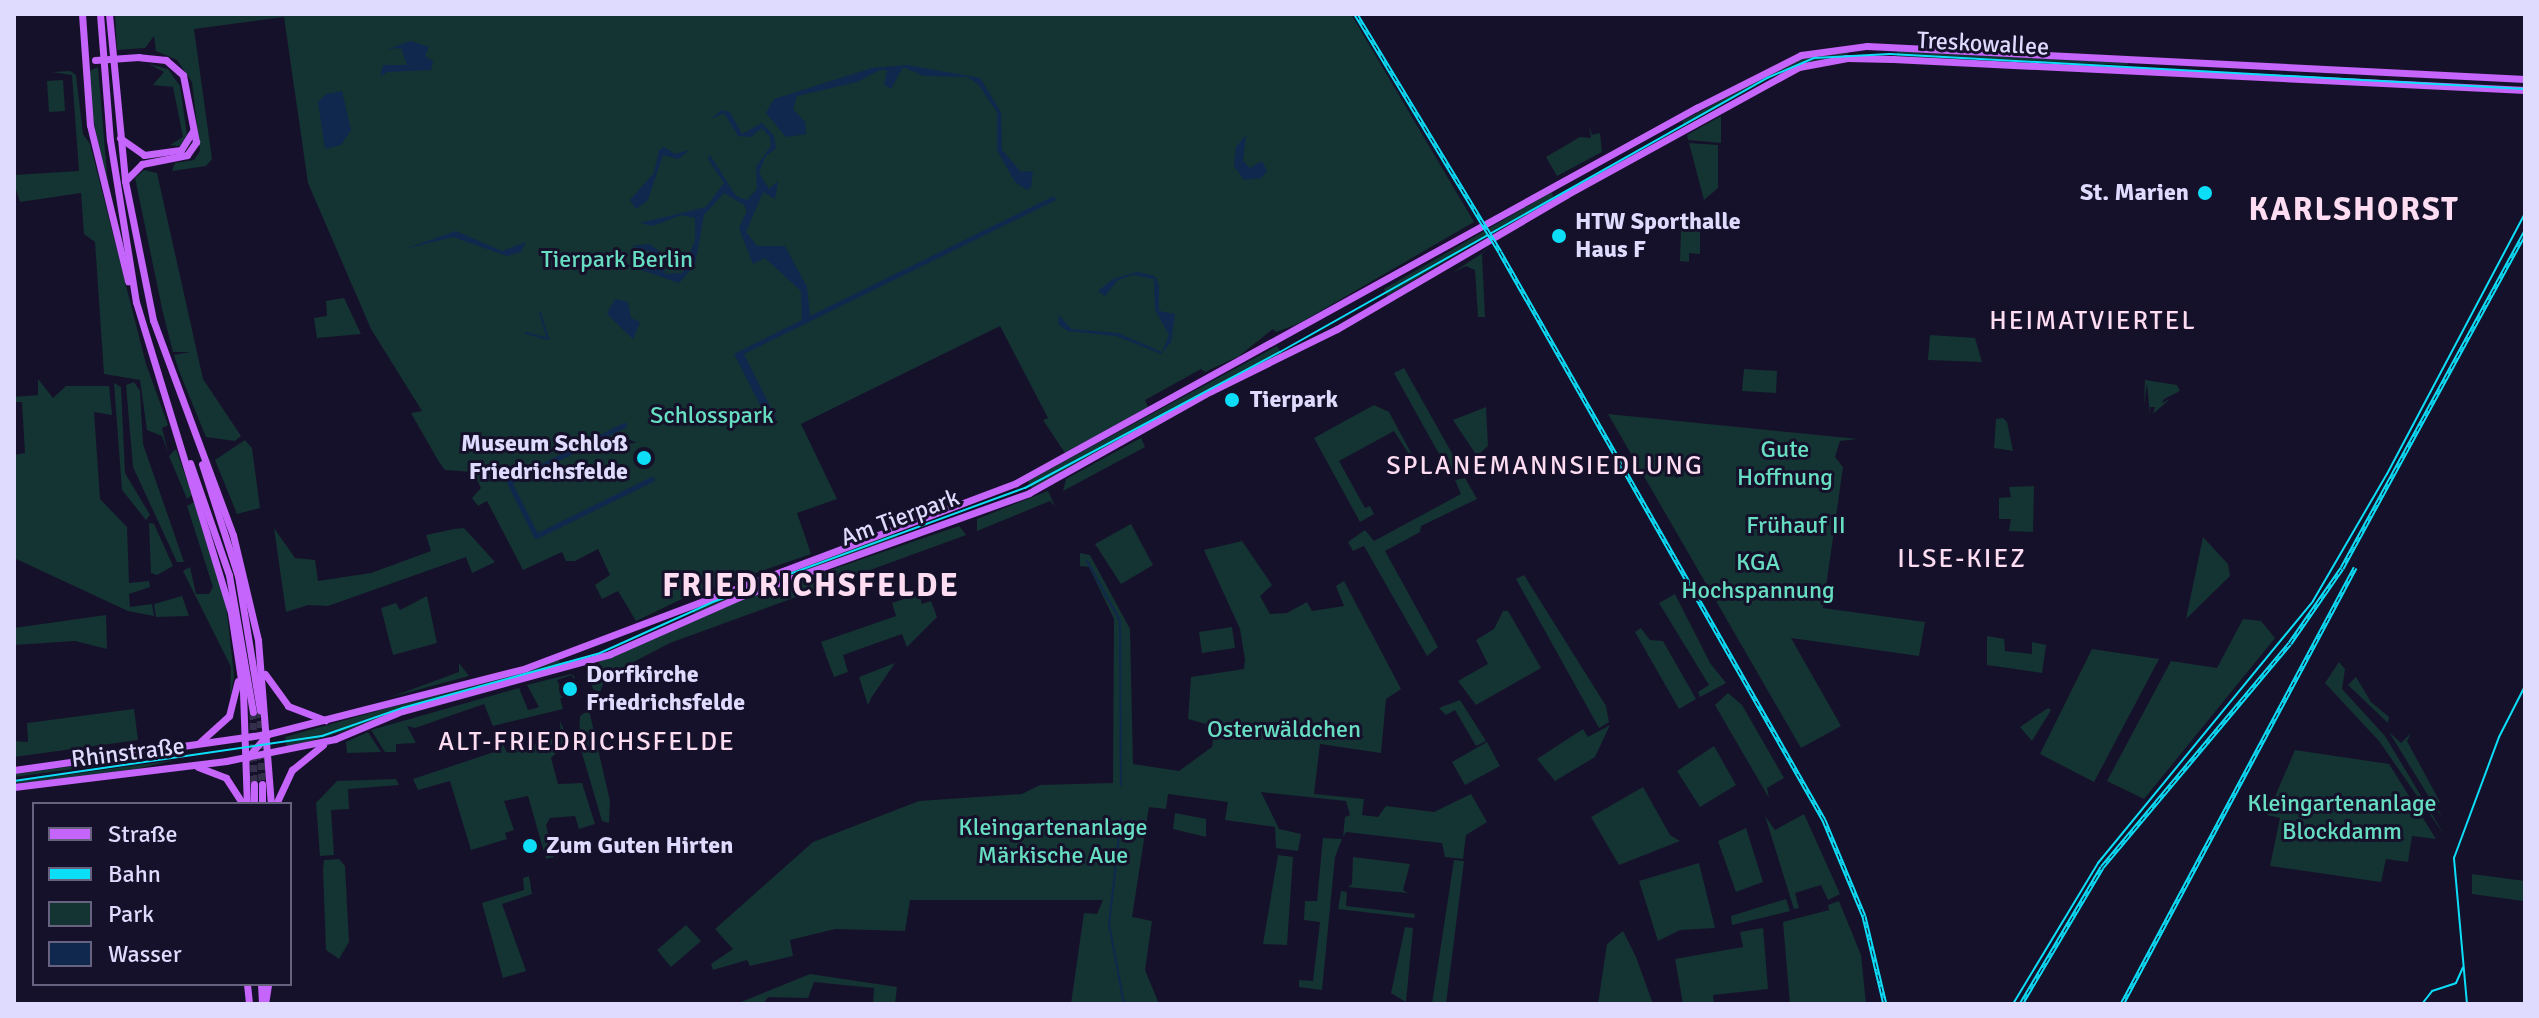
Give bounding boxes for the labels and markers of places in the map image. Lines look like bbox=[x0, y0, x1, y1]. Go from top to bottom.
place label: St. Marien bbox=[2080, 179, 2189, 207]
marker: St. Marien bbox=[2196, 184, 2214, 202]
place label: HTW Sporthalle Haus F bbox=[1575, 208, 1741, 264]
marker: HTW Sporthalle Haus F bbox=[1550, 227, 1568, 245]
place label: Tierpark bbox=[1250, 386, 1338, 414]
marker: Tierpark bbox=[1221, 389, 1243, 411]
place label: Museum Schloß Friedrichsfelde bbox=[461, 430, 628, 486]
marker: Museum Schloß Friedrichsfelde bbox=[635, 449, 653, 467]
place label: Dorfkirche Friedrichsfelde bbox=[586, 661, 745, 717]
marker: Dorfkirche Friedrichsfelde bbox=[561, 680, 579, 698]
place label: Zum Guten Hirten bbox=[546, 832, 733, 860]
marker: Zum Guten Hirten bbox=[521, 837, 539, 855]

